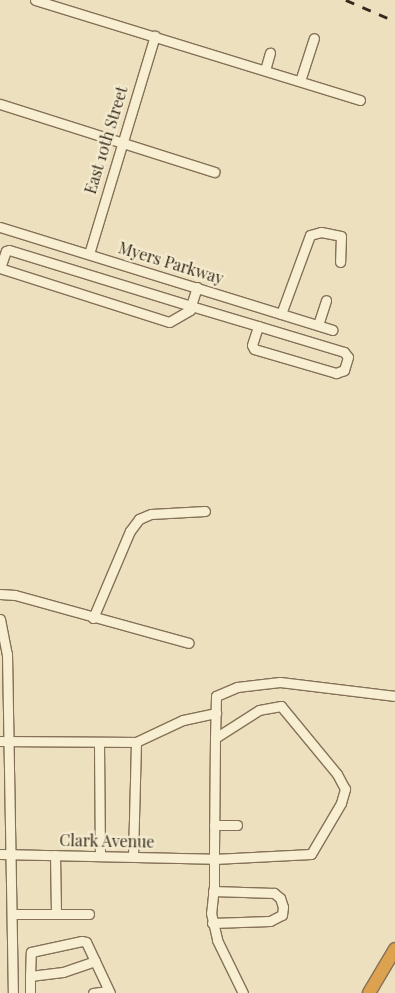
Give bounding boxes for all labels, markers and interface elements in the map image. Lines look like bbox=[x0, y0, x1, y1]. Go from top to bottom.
street label: East 10th Street bbox=[80, 84, 132, 196]
street label: Myers Parkway bbox=[116, 238, 226, 288]
street label: Clark Avenue bbox=[59, 831, 155, 851]

